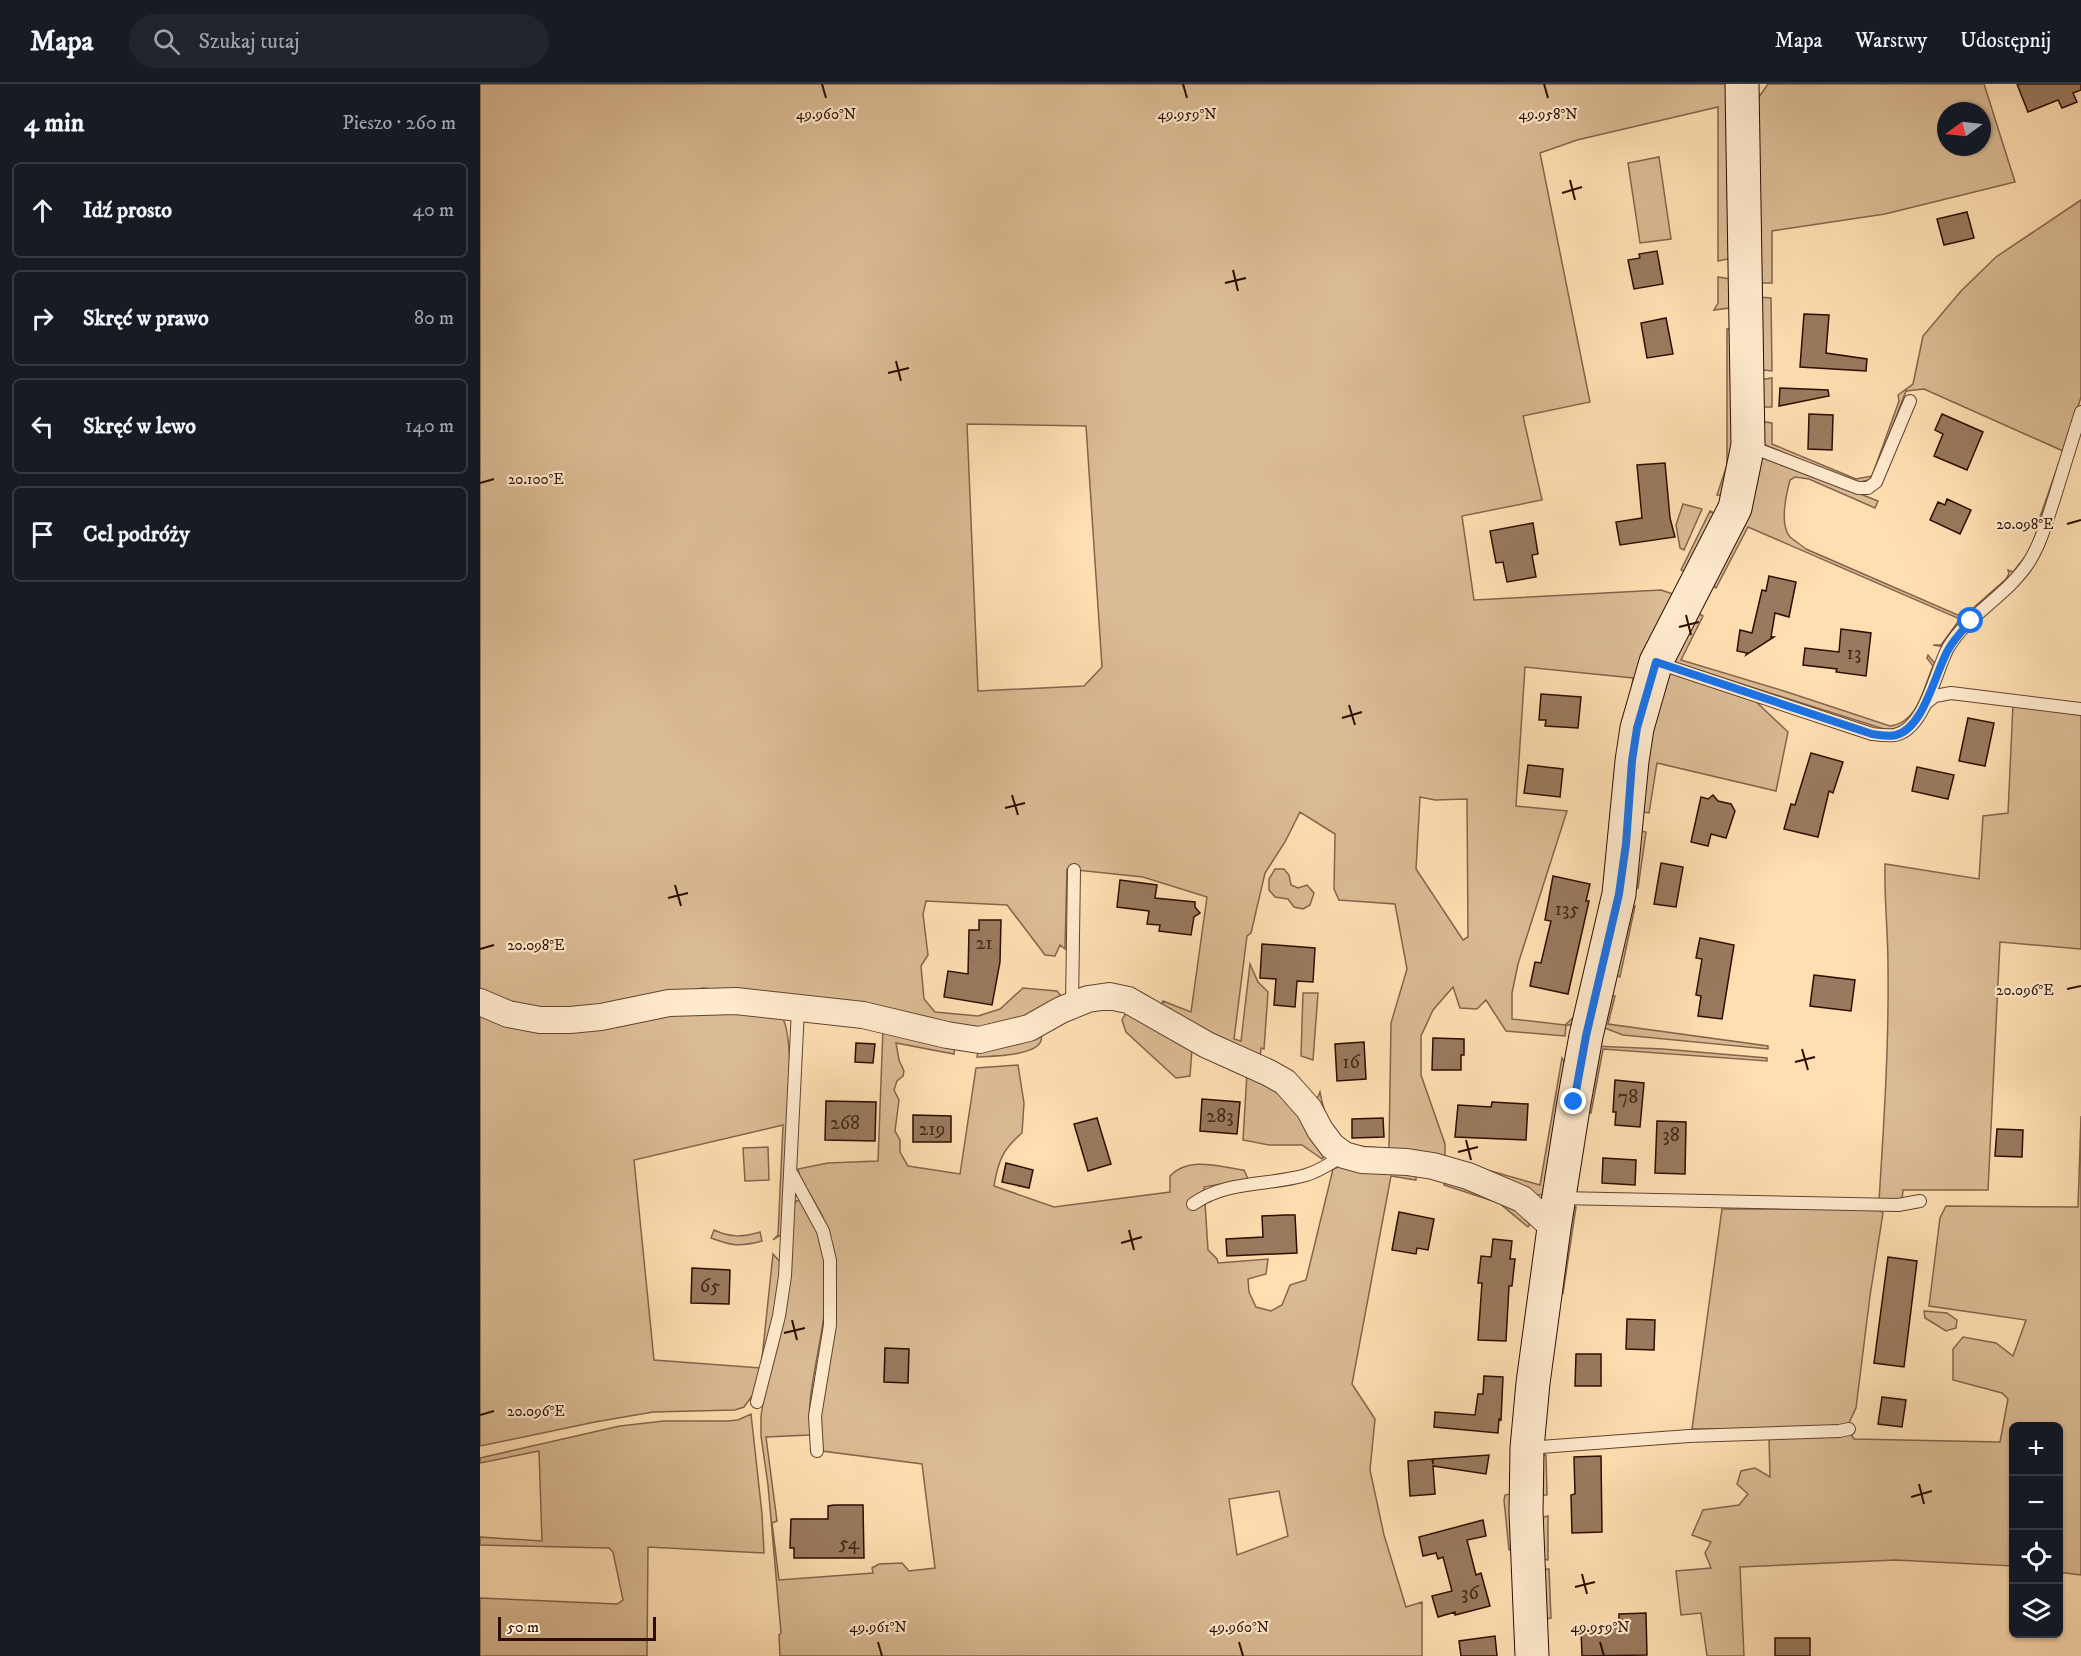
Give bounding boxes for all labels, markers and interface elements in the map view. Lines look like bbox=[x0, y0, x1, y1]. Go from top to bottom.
search box bbox=[129, 14, 549, 68]
text: Mapa bbox=[30, 24, 93, 59]
icon: search bbox=[150, 25, 183, 58]
text: Szukaj tutaj bbox=[198, 28, 300, 55]
text: Mapa bbox=[1775, 28, 1822, 54]
text: Warstwy bbox=[1855, 28, 1927, 54]
text: Udostępnij bbox=[1960, 28, 2051, 54]
north arrow bbox=[1937, 102, 1991, 156]
text: 49.960°N bbox=[796, 105, 856, 124]
text: 49.959°N bbox=[1157, 105, 1217, 124]
text: 49.958°N bbox=[1518, 105, 1578, 124]
text: 4 min bbox=[24, 107, 84, 140]
text: Pieszo · 260 m bbox=[342, 111, 456, 136]
icon: ahead bbox=[26, 194, 59, 227]
text: Idź prosto bbox=[83, 197, 172, 224]
text: 40 m bbox=[412, 198, 454, 223]
icon: right bbox=[26, 302, 59, 335]
text: Skręć w prawo bbox=[83, 305, 209, 332]
text: 80 m bbox=[414, 306, 454, 331]
icon: left bbox=[26, 410, 59, 443]
text: Skręć w lewo bbox=[83, 413, 196, 440]
text: 140 m bbox=[405, 414, 454, 439]
text: 20.100°E bbox=[508, 470, 564, 489]
text: 20.098°E bbox=[1996, 515, 2054, 534]
icon: arrive bbox=[26, 518, 59, 551]
text: Cel podróży bbox=[83, 521, 190, 548]
route start bbox=[1957, 607, 1983, 633]
house number: 13 bbox=[1847, 641, 1861, 666]
house number: 135 bbox=[1555, 897, 1579, 922]
house number: 21 bbox=[975, 931, 993, 956]
text: 20.098°E bbox=[507, 936, 565, 955]
text: 20.096°E bbox=[1996, 981, 2054, 1000]
house number: 16 bbox=[1342, 1050, 1360, 1075]
house number: 78 bbox=[1618, 1085, 1638, 1110]
route end bbox=[1560, 1088, 1586, 1114]
house number: 283 bbox=[1206, 1104, 1234, 1129]
house number: 268 bbox=[830, 1111, 860, 1136]
house number: 219 bbox=[918, 1117, 946, 1142]
house number: 38 bbox=[1662, 1123, 1680, 1148]
house number: 65 bbox=[700, 1274, 720, 1299]
text: 20.096°E bbox=[507, 1402, 565, 1421]
map controls bbox=[2009, 1422, 2063, 1638]
button: + bbox=[2009, 1422, 2063, 1476]
button: − bbox=[2009, 1476, 2063, 1530]
button: locate bbox=[2009, 1530, 2063, 1584]
house number: 54 bbox=[839, 1531, 860, 1556]
house number: 36 bbox=[1461, 1581, 1480, 1606]
button: layers bbox=[2009, 1584, 2063, 1638]
scale bar bbox=[498, 1614, 656, 1642]
text: 50 m bbox=[507, 1617, 539, 1637]
text: 49.961°N bbox=[849, 1618, 907, 1637]
text: 49.960°N bbox=[1209, 1618, 1269, 1637]
text: 49.959°N bbox=[1570, 1618, 1630, 1637]

